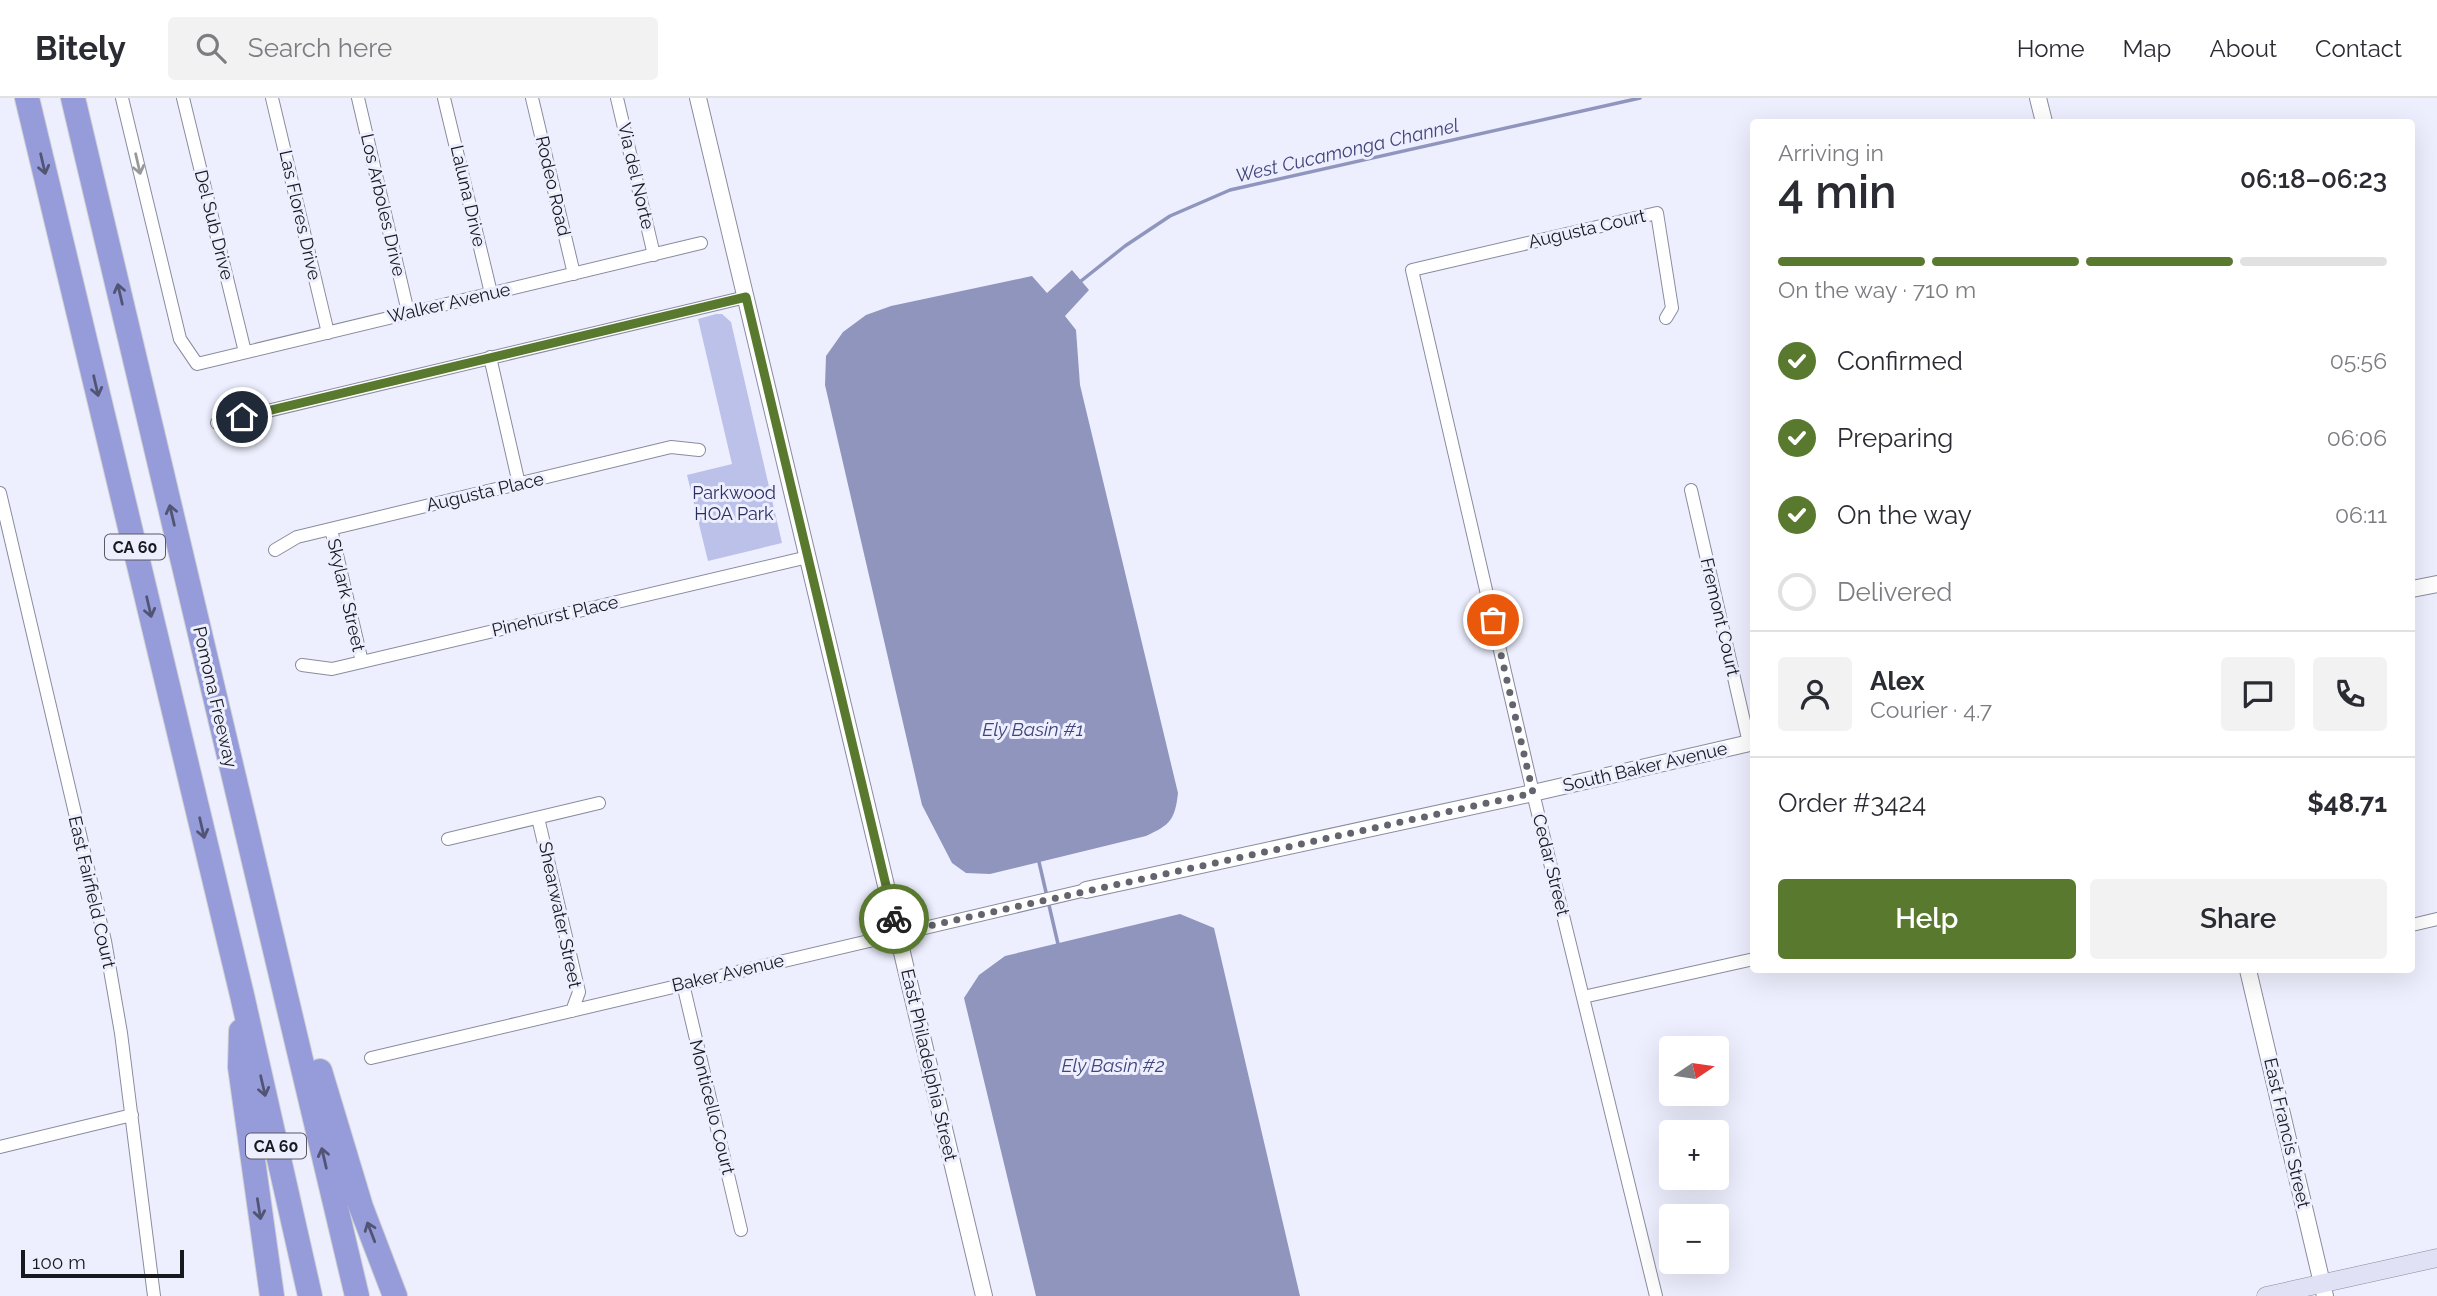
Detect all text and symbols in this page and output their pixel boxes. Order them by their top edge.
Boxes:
search box [168,17,658,80]
text: Bitely [35,29,126,68]
icon: search [192,29,230,67]
text: Search here [248,33,392,63]
text: Home [2017,34,2085,63]
text: Map [2123,34,2171,63]
text: About [2209,34,2277,63]
text: Contact [2315,34,2402,63]
water label: West Cucamonga Channel [1233,114,1461,186]
street label: Via del Norte [614,121,659,232]
street label: Los Arboles Drive [357,132,410,279]
street label: Rodeo Road [532,134,575,238]
text: Arriving in [1778,139,1884,166]
street label: Laluna Drive [447,143,490,249]
street label: Las Flores Drive [275,148,326,282]
one-way arrow [37,152,50,175]
one-way arrow [132,152,145,175]
text: 06:18–06:23 [2240,164,2387,194]
text: 4 min [1778,165,1897,219]
street label: Del Sub Drive [191,168,238,282]
street label: Augusta Court [1526,205,1648,252]
text: On the way · 710 m [1778,276,1976,303]
street label: Walker Avenue [385,278,513,327]
one-way arrow [113,283,126,306]
icon: check [1778,342,1816,380]
text: Confirmed [1837,346,1963,376]
text: 05:56 [2330,347,2387,374]
one-way arrow [90,374,103,397]
pin [212,387,272,447]
icon: home [223,398,261,436]
icon: check [1778,419,1816,457]
text: Preparing [1837,423,1953,453]
text: 06:06 [2327,424,2387,451]
street label: Augusta Place [424,468,546,515]
park label: Parkwood HOA Park [692,482,776,524]
icon: check [1778,496,1816,534]
text: On the way [1837,500,1972,530]
text: 06:11 [2335,501,2387,528]
one-way arrow [165,504,178,527]
road number: CA 60 [105,534,165,560]
street label: Skylark Street [323,536,370,653]
street label: Fremont Court [1697,556,1744,678]
text: Delivered [1837,577,1952,607]
pin [1463,590,1523,650]
street label: Pinehurst Place [490,591,621,640]
one-way arrow [143,595,156,618]
icon: bag [1474,601,1512,639]
street label: Pomona Freeway [189,624,242,770]
button: person [1778,657,1852,731]
button: chat [2221,657,2295,731]
button: phone [2313,657,2387,731]
text: Alex [1870,666,1925,696]
text: Courier · 4.7 [1870,696,1992,723]
water label: Ely Basin #1 [982,718,1084,740]
street label: South Baker Avenue [1561,737,1729,796]
text: Order #3424 [1778,788,1926,818]
text: $48.71 [2307,788,2387,818]
street label: Cedar Street [1529,812,1574,918]
street label: East Fairfield Court [65,814,120,970]
one-way arrow [196,816,209,839]
street label: Shearwater Street [535,840,586,990]
button: Help [1778,879,2076,959]
button: Share [2090,879,2387,959]
courier [859,884,929,954]
icon: bike [875,900,913,938]
street label: Baker Avenue [670,949,786,996]
street label: East Philadelphia Street [897,967,962,1163]
north arrow [1659,1036,1729,1106]
map controls [1659,1036,1729,1274]
street label: Monticello Court [686,1037,739,1176]
water label: Ely Basin #2 [1061,1054,1165,1076]
street label: East Francis Street [2260,1056,2315,1210]
one-way arrow [256,1074,270,1097]
button: + [1659,1120,1729,1190]
road number: CA 60 [246,1134,306,1158]
one-way arrow [317,1147,331,1170]
one-way arrow [253,1197,266,1220]
button: − [1659,1204,1729,1274]
one-way arrow [363,1222,376,1244]
scale bar [21,1247,184,1279]
text: 100 m [32,1251,86,1273]

